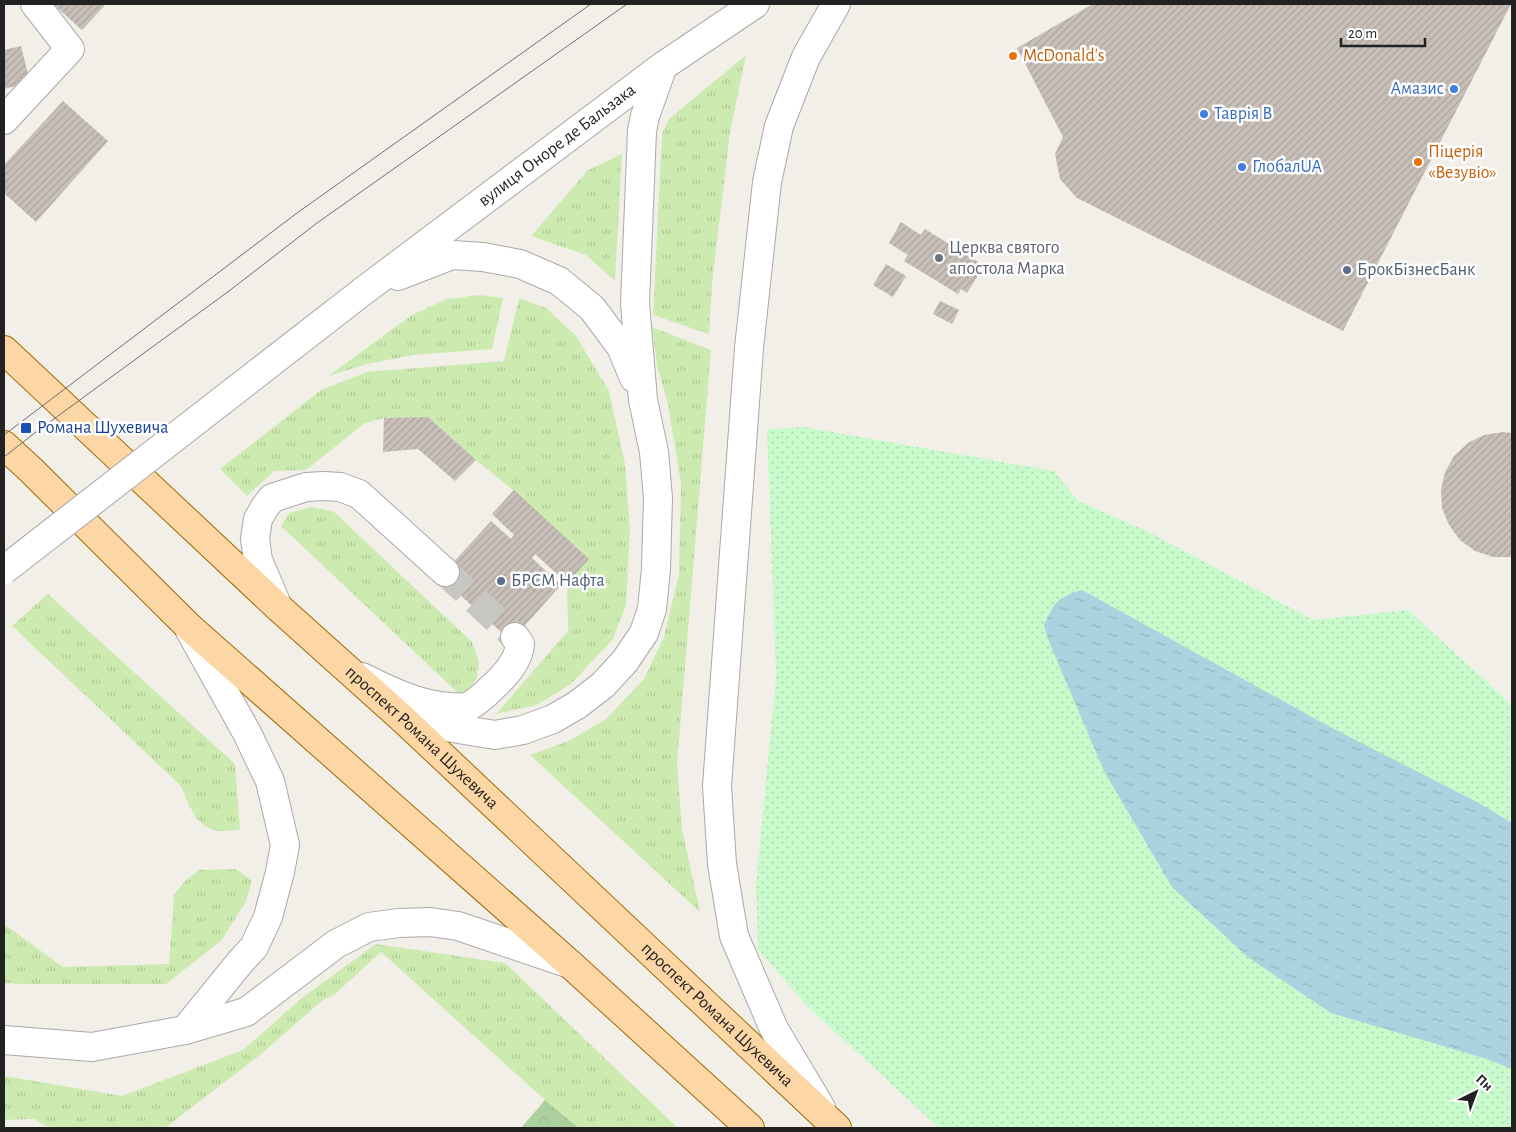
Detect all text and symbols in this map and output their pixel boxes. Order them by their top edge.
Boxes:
scale bar [1341,15,1425,47]
text: 20 m [1348,26,1377,41]
place label: McDonald's [1023,47,1105,65]
marker: McDonald's [1007,50,1019,62]
place label: Амазис [1391,80,1444,98]
street label: вулиця Оноре де Бальзака [475,81,639,210]
marker: Амазис [1448,83,1460,95]
place label: Таврія В [1214,105,1272,123]
marker: Таврія В [1198,108,1210,120]
place label: Піцерія «Везувіо» [1428,143,1497,182]
marker: Піцерія «Везувіо» [1412,156,1424,168]
place label: ГлобалUA [1252,157,1323,176]
marker: ГлобалUA [1236,161,1248,173]
place label: Церква святого апостола Марка [949,239,1065,278]
marker: Церква святого апостола Марка [933,252,945,264]
place label: БрокБізнесБанк [1357,261,1476,279]
marker: БрокБізнесБанк [1341,264,1353,276]
place label: Романа Шухевича [37,419,168,437]
marker: Романа Шухевича [19,421,33,435]
place label: БРСМ Нафта [511,572,605,590]
marker: БРСМ Нафта [495,575,507,587]
street label: проспект Романа Шухевича [342,663,502,813]
street label: проспект Романа Шухевича [638,939,796,1091]
north arrow [1451,1067,1501,1117]
text: Пн [1473,1072,1495,1094]

